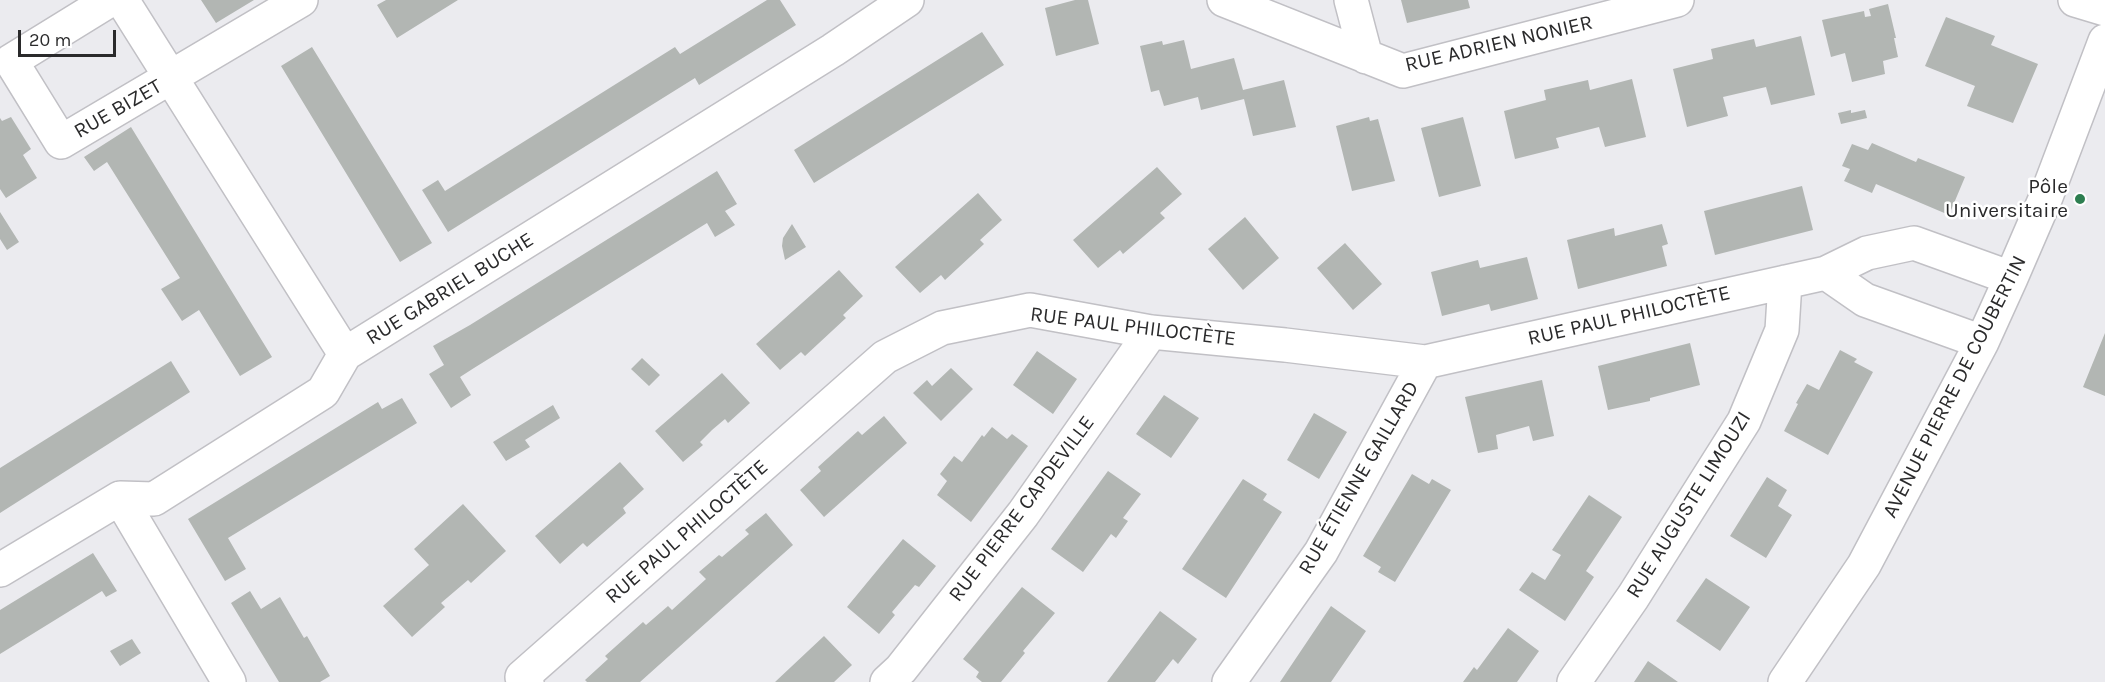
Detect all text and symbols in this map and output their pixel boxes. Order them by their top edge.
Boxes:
street label: RUE ADRIEN NONIER [1403,10,1595,78]
scale bar [21,18,118,56]
text: 20 m [29,29,71,51]
street label: RUE BIZET [70,74,166,144]
place label: Pôle Universitaire [1945,174,2068,224]
marker: Pôle Universitaire [2073,192,2087,206]
street label: RUE GABRIEL BUCHE [362,227,538,351]
street label: AVENUE PIERRE DE COUBERTIN [1878,252,2032,522]
street label: RUE PAUL PHILOCTÈTE [1525,280,1733,352]
street label: RUE PAUL PHILOCTÈTE [1029,302,1237,352]
street label: RUE ÉTIENNE GAILLARD [1293,377,1425,579]
street label: RUE AUGUSTE LIMOUZI [1621,407,1757,603]
street label: RUE PIERRE CAPDEVILLE [944,411,1100,607]
street label: RUE PAUL PHILOCTÈTE [601,455,773,609]

